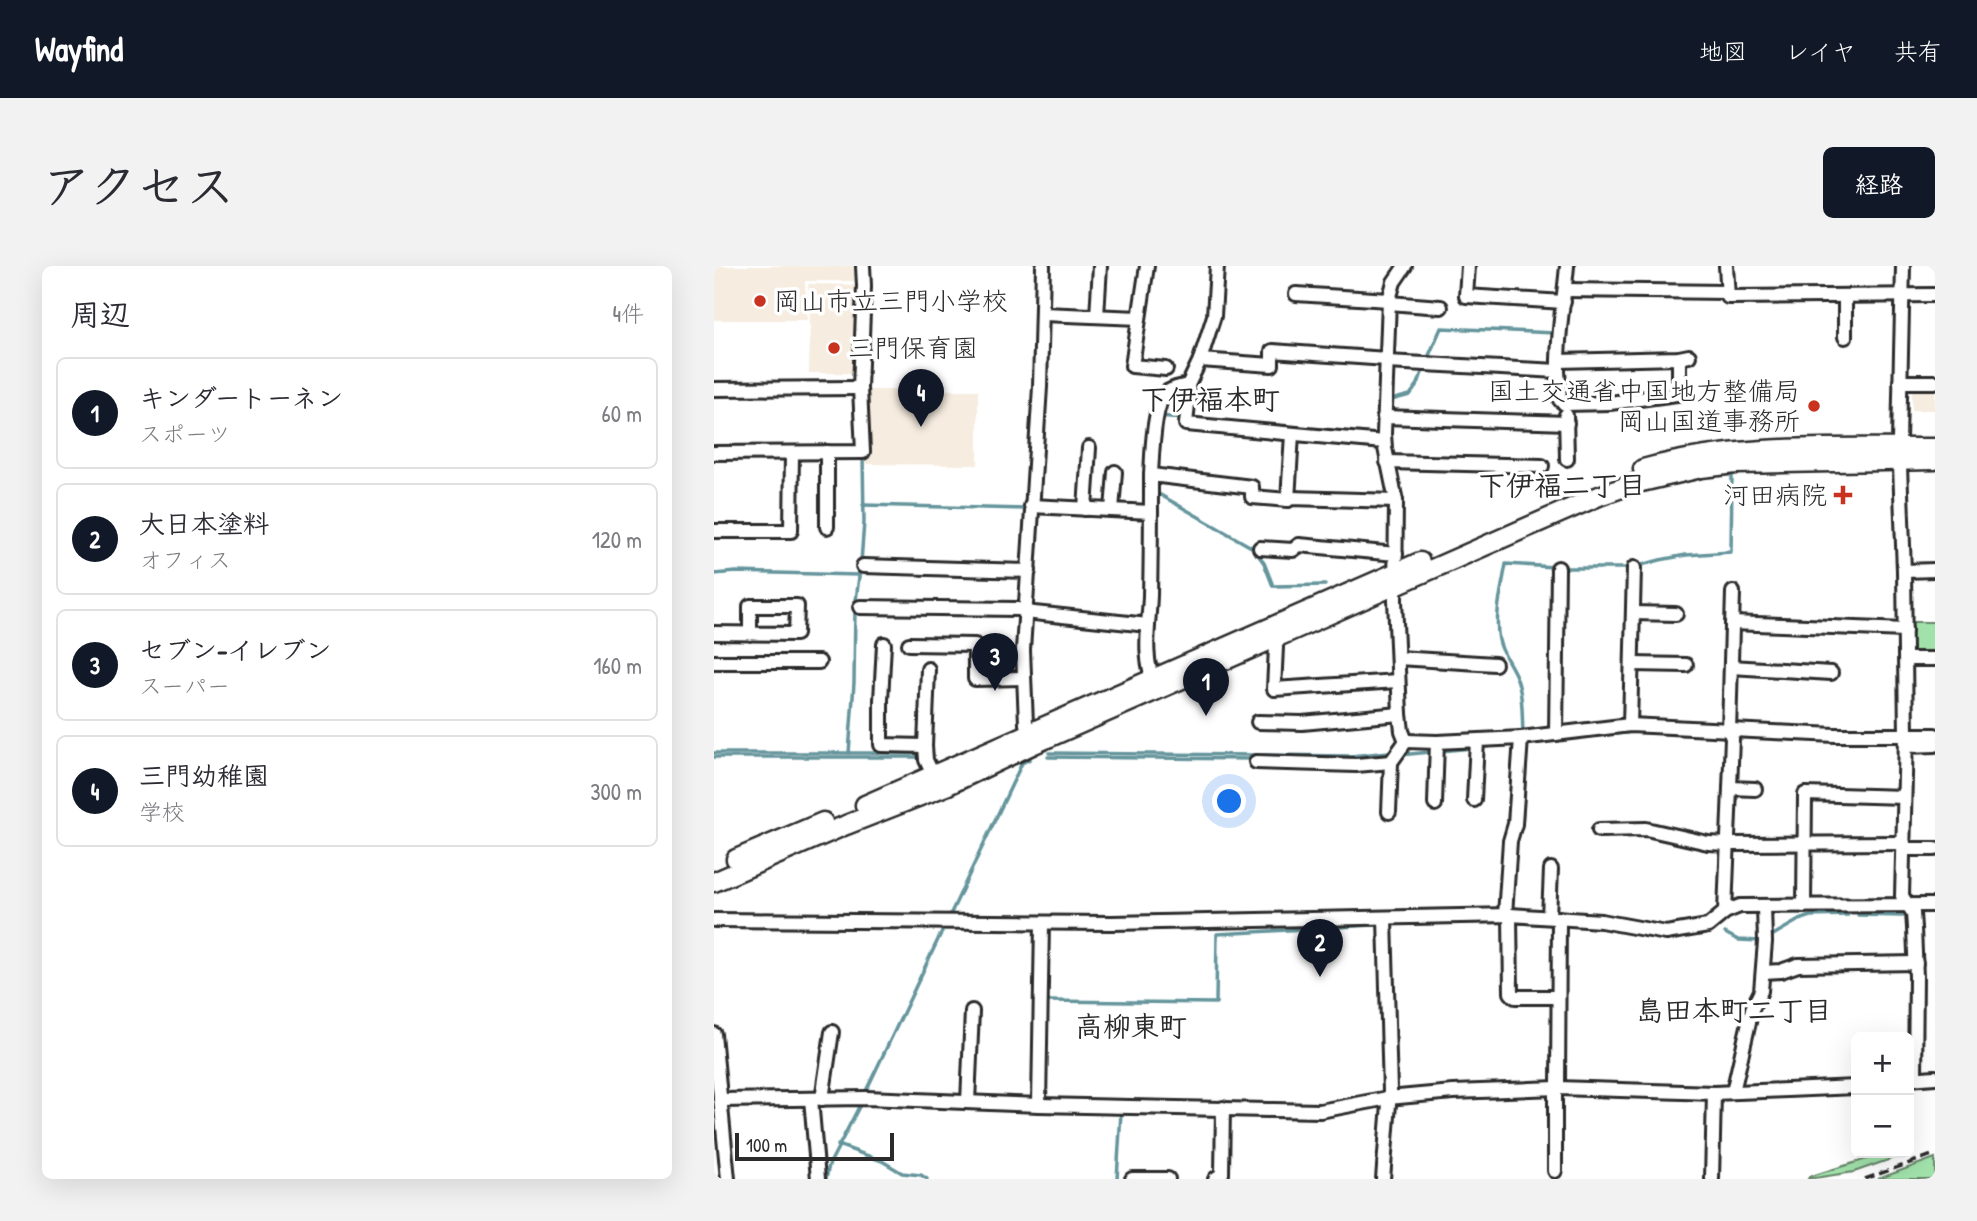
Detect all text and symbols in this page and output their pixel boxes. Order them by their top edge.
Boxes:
text: Wayfind [35,27,123,71]
text: 地図 [1699,35,1747,67]
text: レイヤ [1785,35,1856,67]
text: 共有 [1894,35,1942,67]
button: 経路 [1823,147,1935,218]
text: アクセス [42,152,235,218]
place label: 岡山市立三門小学校 [774,283,1008,318]
marker: 岡山市立三門小学校 [752,293,768,309]
text: 周辺 [70,294,130,334]
text: 4件 [612,298,644,329]
place label: 三門保育園 [848,330,978,365]
marker: 三門保育園 [826,340,842,356]
pin: 4 [898,369,944,427]
place label: 国土交通省中国地方整備局 岡山国道事務所 [1488,373,1800,438]
text: キンダートーネン [139,380,343,415]
district label: 下伊福本町 [1140,380,1280,418]
text: 1 [91,398,99,429]
text: 60 m [602,398,642,429]
marker: 国土交通省中国地方整備局 岡山国道事務所 [1806,398,1822,414]
text: スポーツ [139,418,231,449]
district label: 下伊福二丁目 [1478,466,1646,504]
place label: 河田病院 [1723,477,1827,512]
marker: 河田病院 [1833,485,1853,505]
text: 大日本塗料 [139,506,269,541]
text: 2 [90,524,100,555]
text: 120 m [592,524,642,555]
text: オフィス [139,544,231,575]
text: セブン-イレブン [139,632,332,667]
pin: 3 [972,633,1018,691]
text: 3 [90,650,100,681]
text: 160 m [593,650,642,681]
pin: 1 [1183,658,1229,716]
text: スーパー [139,670,230,701]
text: 三門幼稚園 [139,758,269,793]
text: 4 [91,776,99,807]
text: 300 m [590,776,642,807]
your location [1212,784,1246,818]
text: 学校 [139,796,185,827]
pin: 2 [1297,919,1343,977]
district label: 島田本町二丁目 [1636,991,1832,1029]
district label: 高柳東町 [1075,1007,1187,1045]
map controls [1851,1032,1914,1158]
button: + [1851,1032,1914,1095]
button: − [1851,1095,1914,1158]
scale bar [735,1130,894,1162]
text: 100 m [746,1132,787,1158]

